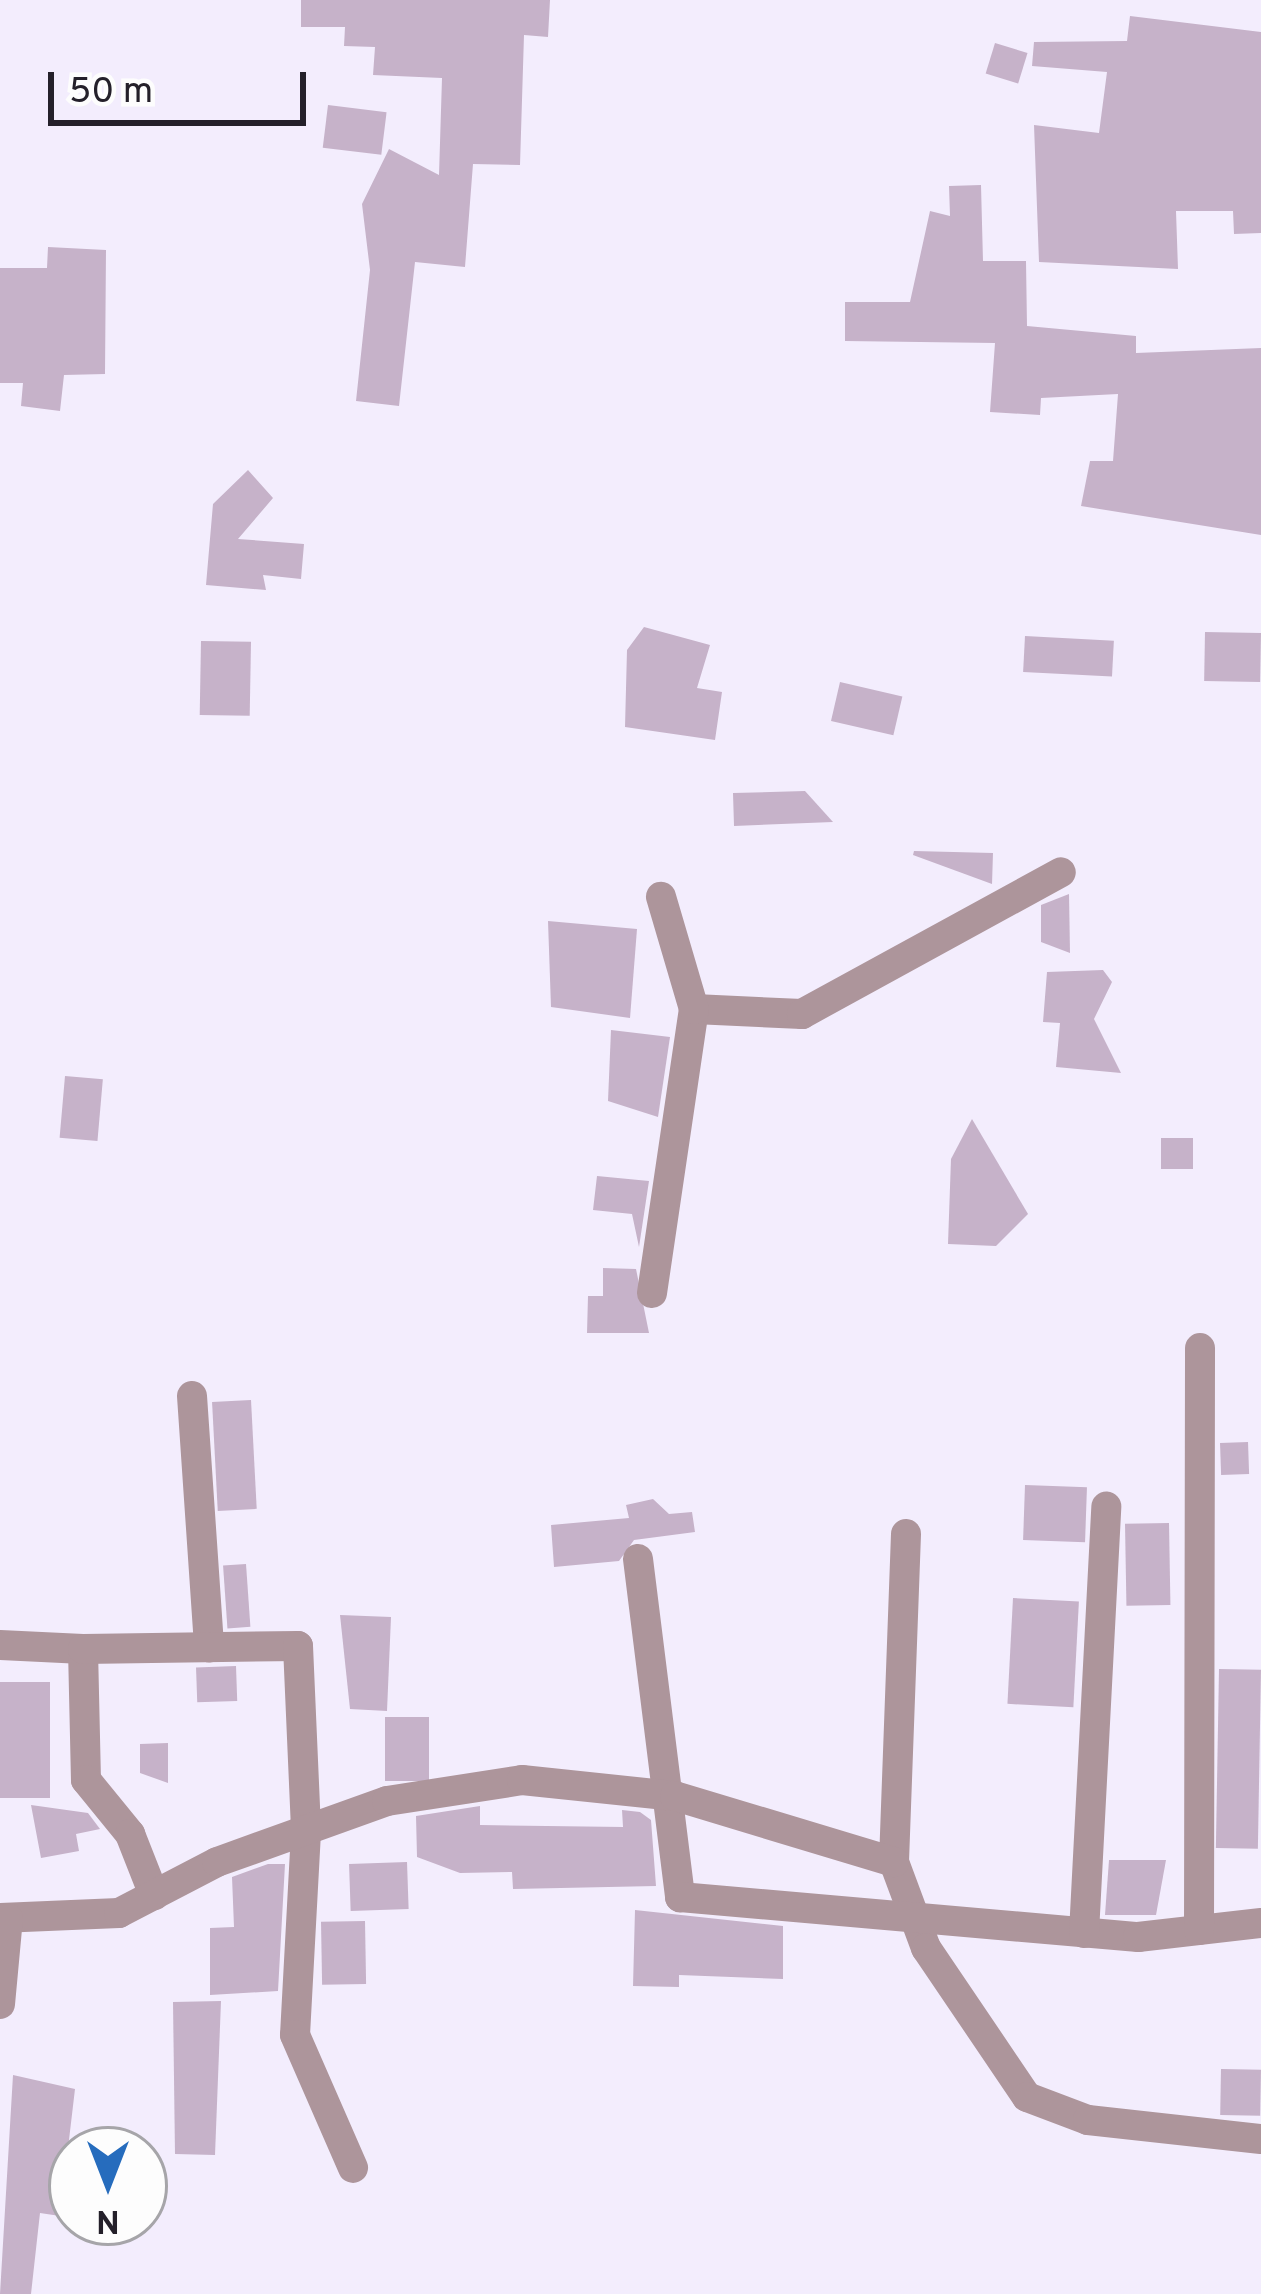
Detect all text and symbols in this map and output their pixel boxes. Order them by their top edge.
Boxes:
scale bar [54,48,312,122]
text: 50 m [69,70,153,116]
north arrow [48,2126,168,2246]
text: N [96,2198,120,2240]

